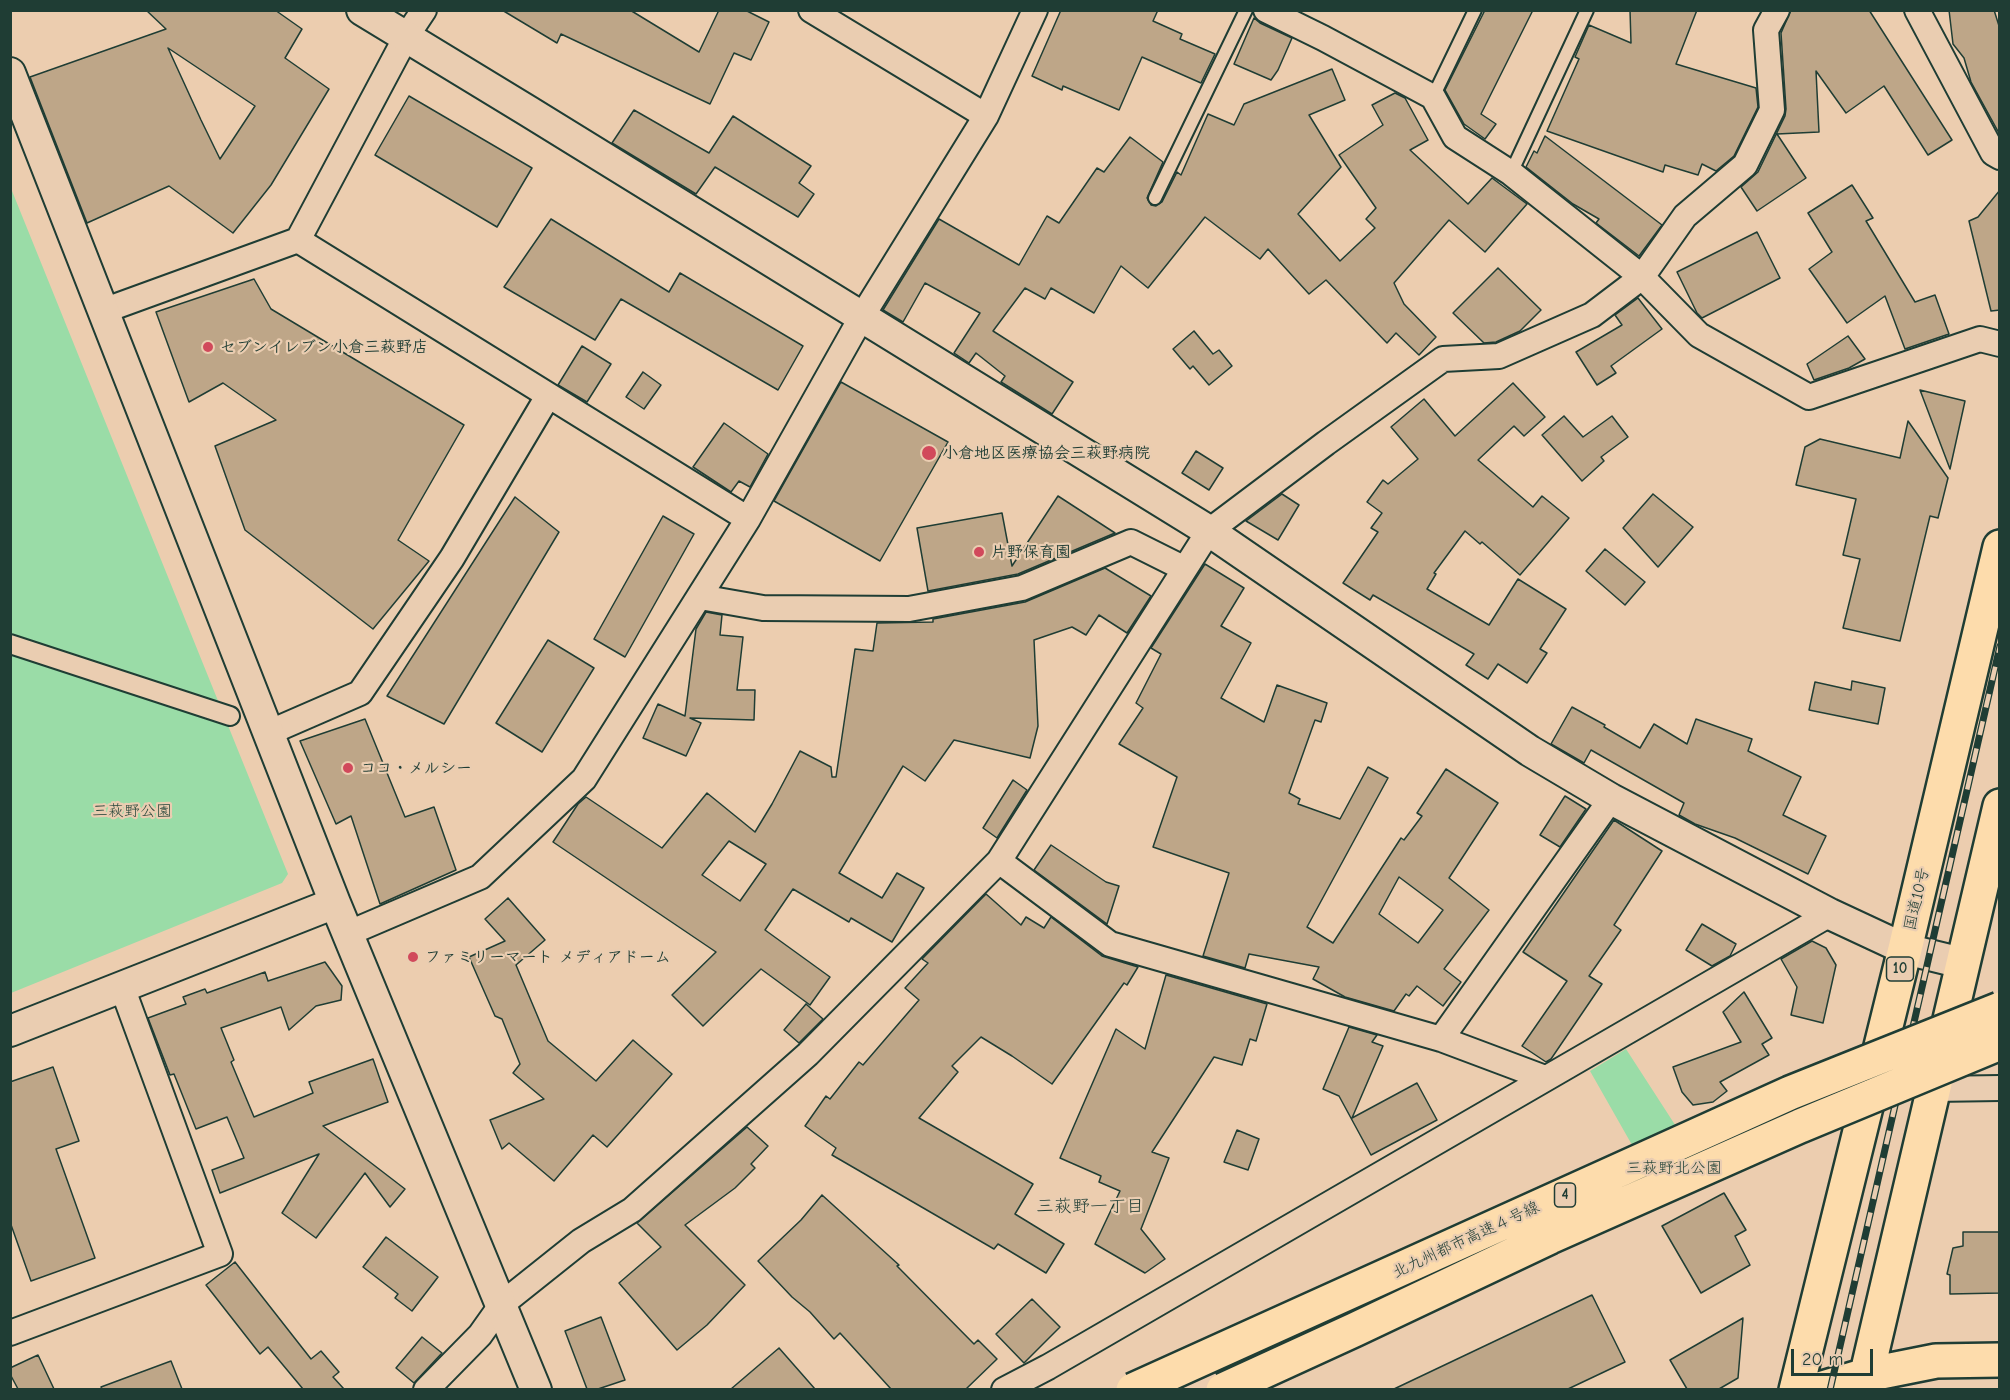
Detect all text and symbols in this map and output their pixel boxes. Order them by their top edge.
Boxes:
place label: セブンイレブン小倉三萩野店 [220,337,428,357]
marker: セブンイレブン小倉三萩野店 [201,340,215,354]
place label: 小倉地区医療協会三萩野病院 [942,443,1150,463]
marker: 小倉地区医療協会三萩野病院 [920,444,938,462]
place label: 片野保育園 [991,542,1071,562]
marker: 片野保育園 [972,545,986,559]
place label: ココ・メルシー [360,758,472,778]
marker: ココ・メルシー [341,761,355,775]
park label: 三萩野公園 [92,801,172,821]
street label: 国道10号 [1900,866,1934,932]
place label: ファミリーマート メディアドーム [425,947,671,967]
marker: ファミリーマート メディアドーム [406,950,420,964]
road number: 10 [1886,957,1914,981]
park label: 三萩野北公園 [1626,1158,1722,1178]
road number: 4 [1554,1183,1576,1207]
district label: 三萩野一丁目 [1036,1196,1144,1218]
street label: 北九州都市高速４号線 [1389,1197,1543,1283]
scale bar [1794,1337,1876,1375]
text: 20 m [1802,1349,1843,1370]

